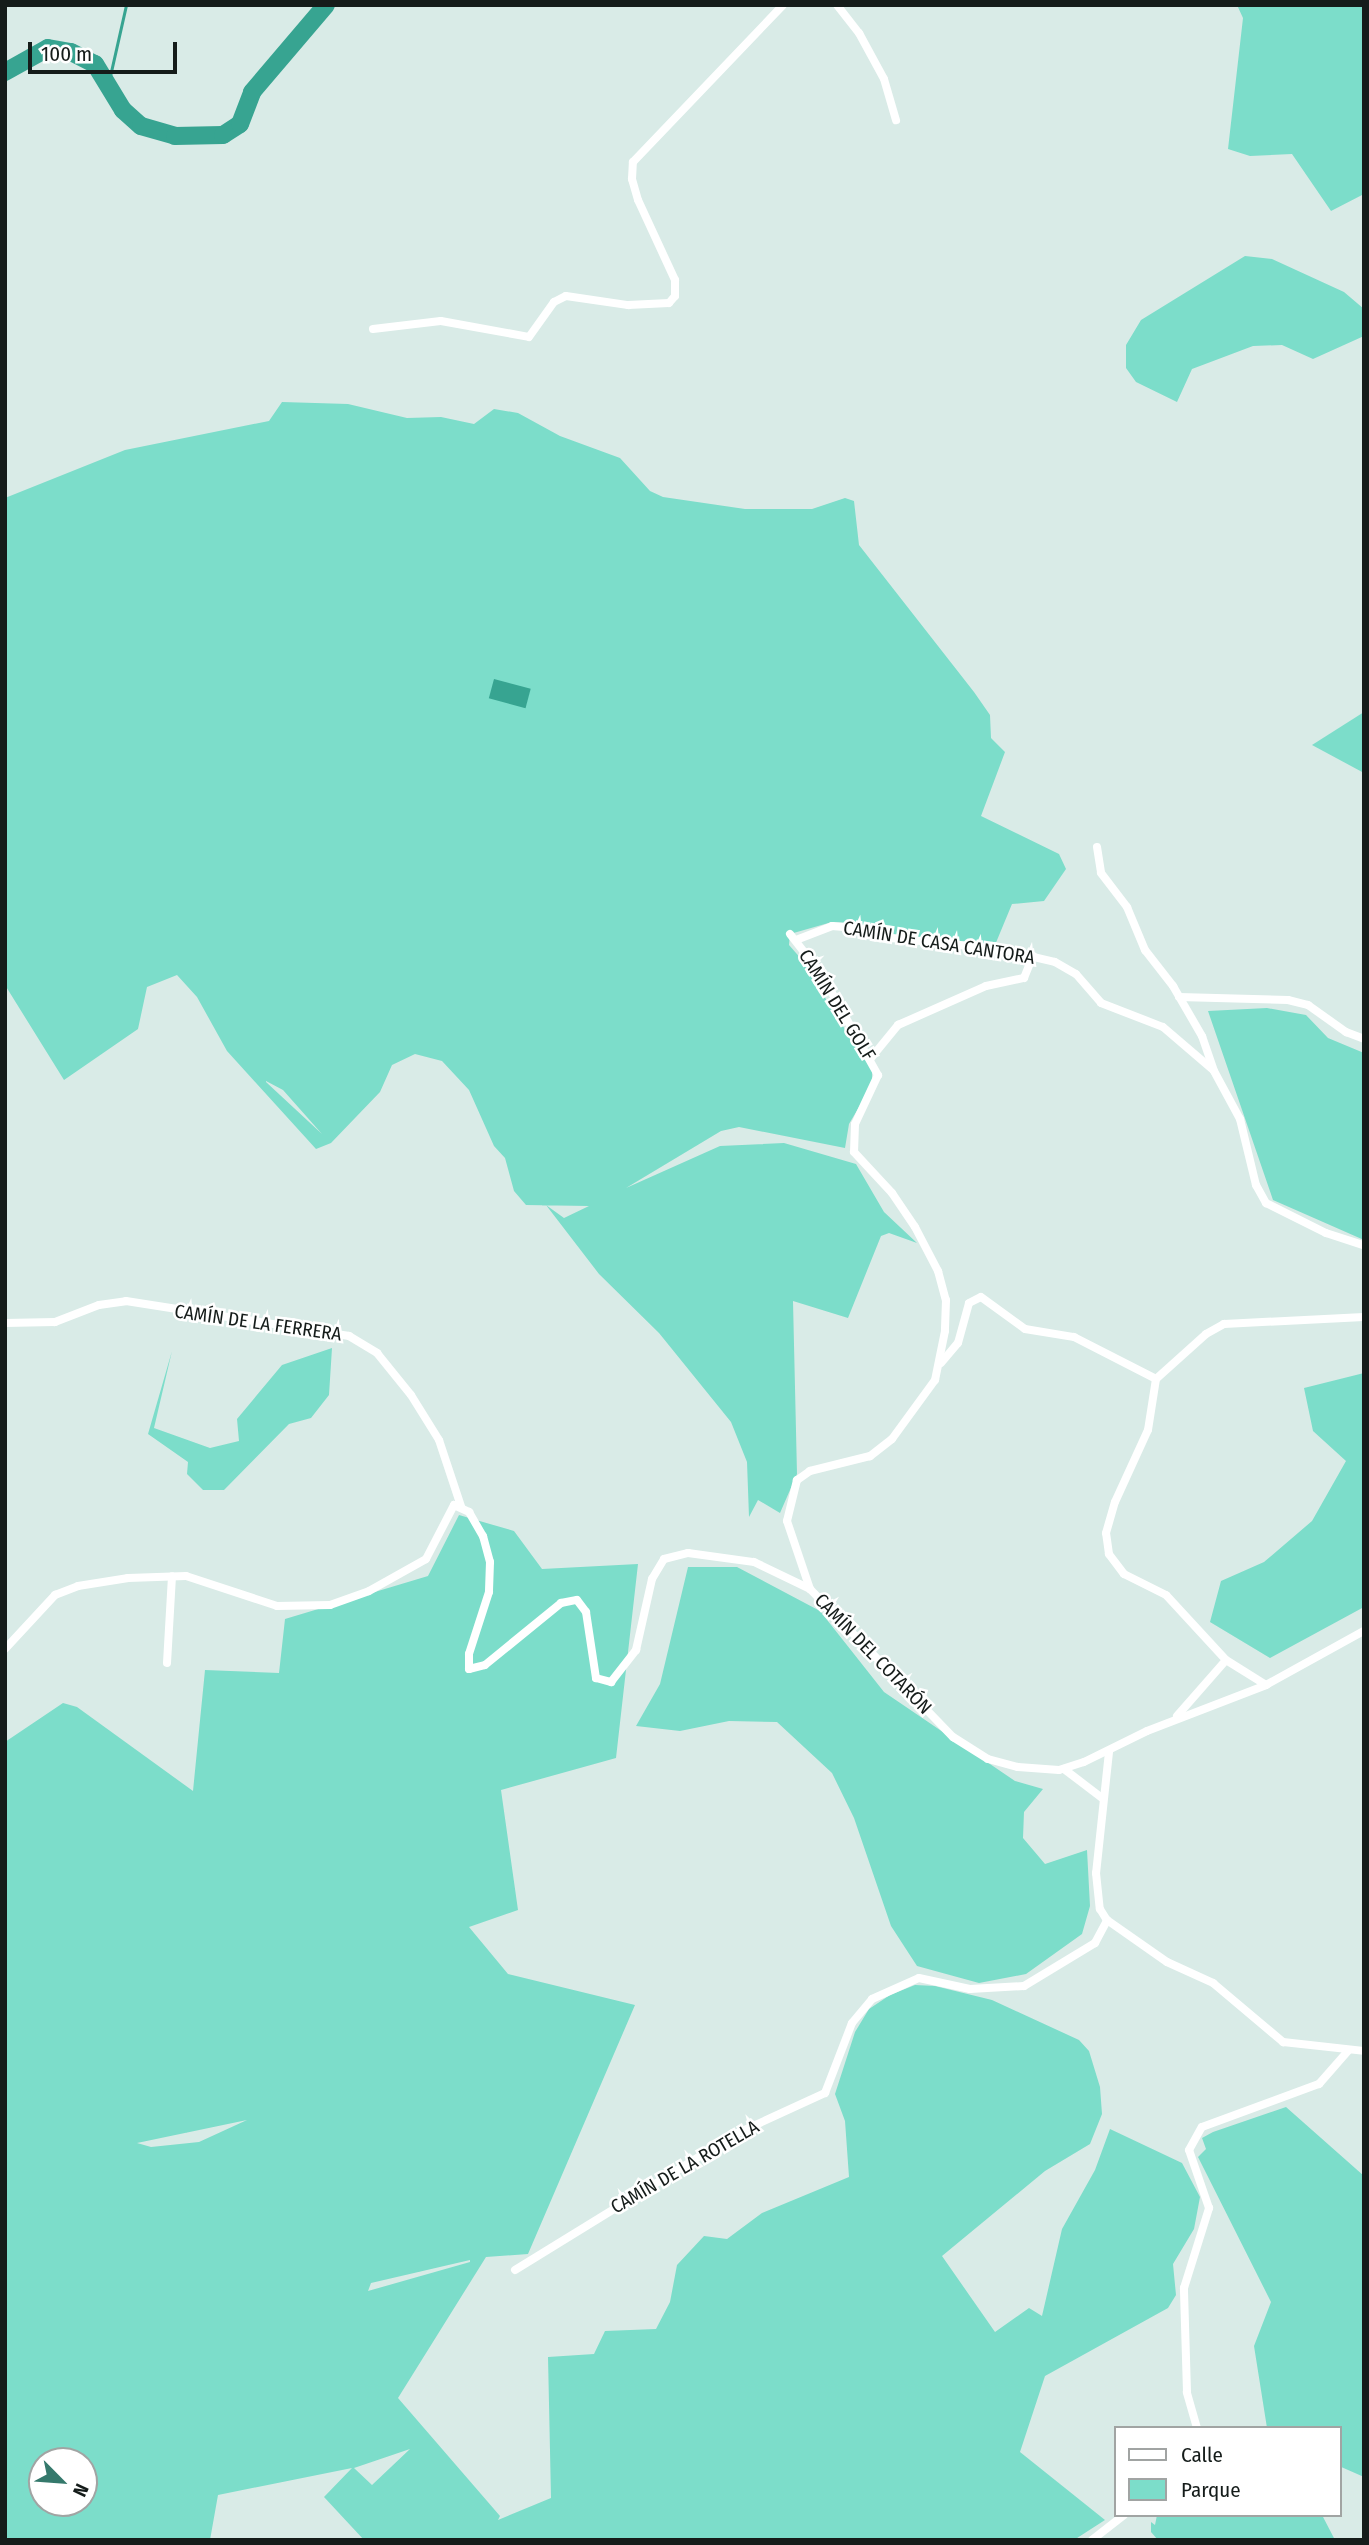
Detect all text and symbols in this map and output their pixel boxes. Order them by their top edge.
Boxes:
scale bar [32,28,180,72]
text: 100 m [41,41,92,67]
street label: CAMÍN DE CASA CANTORA [842,917,1036,969]
street label: CAMÍN DEL GOLF [794,945,880,1065]
street label: CAMÍN DE LA FERRERA [173,1300,343,1346]
street label: CAMÍN DEL COTARÓN [810,1589,936,1719]
street label: CAMÍN DE LA ROTELLA [607,2115,763,2219]
legend [1114,2426,1341,2517]
text: Calle [1181,2442,1223,2468]
north arrow [28,2447,98,2517]
text: Parque [1181,2477,1241,2503]
text: N [68,2480,94,2500]

